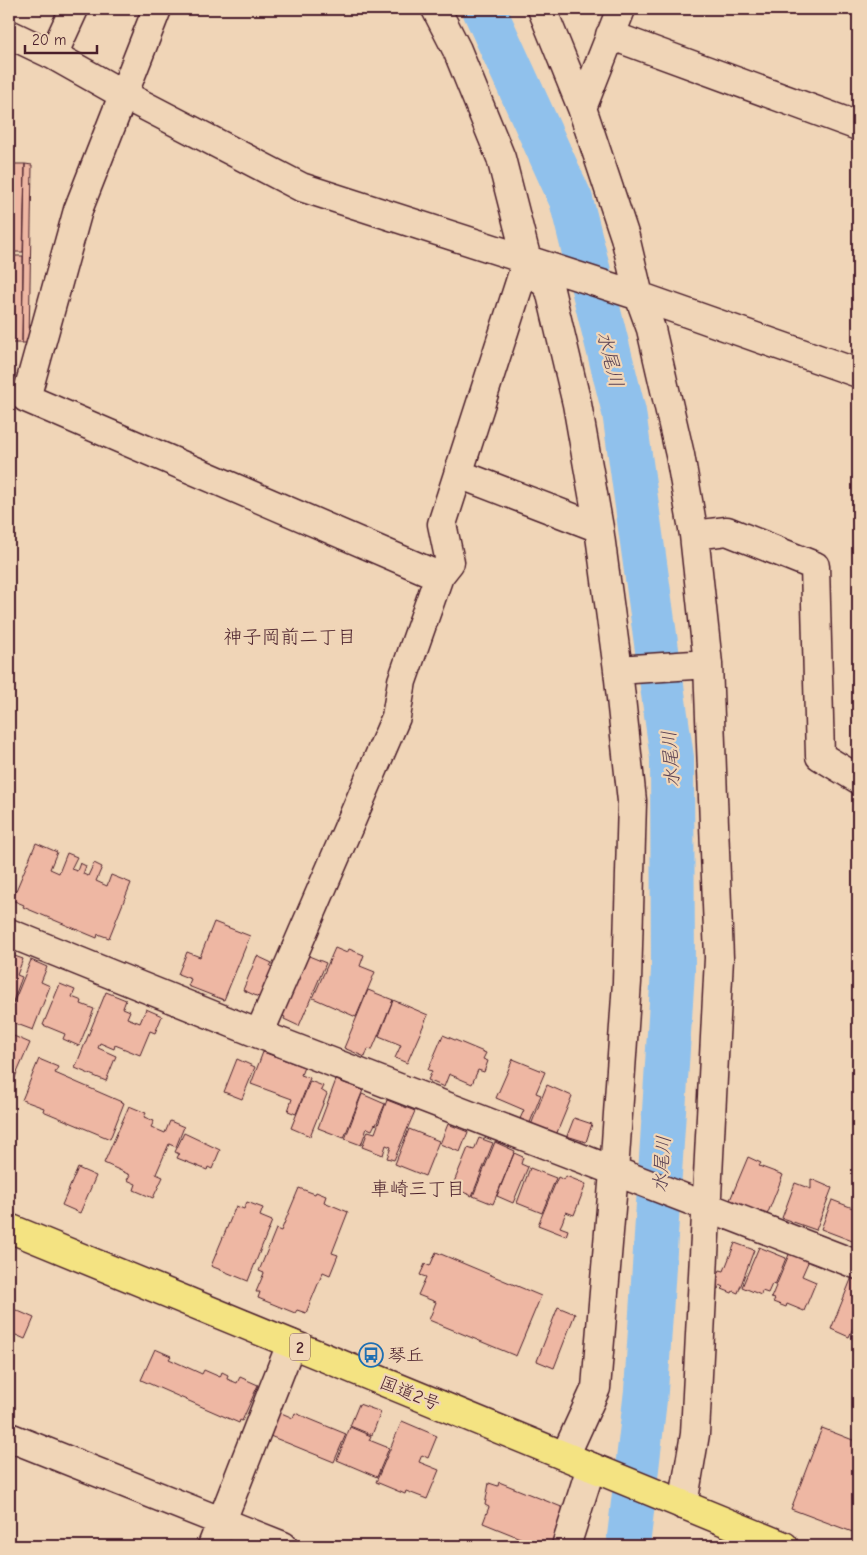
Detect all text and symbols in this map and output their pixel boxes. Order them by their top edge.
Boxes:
scale bar [25,22,98,54]
text: 20 m [32,31,66,49]
water label: 水尾川 [592,329,628,390]
district label: 神子岡前二丁目 [223,626,357,648]
water label: 水尾川 [658,730,684,788]
water label: 水尾川 [649,1135,675,1193]
district label: 車崎三丁目 [370,1178,466,1200]
road number: 2 [290,1334,310,1360]
bus stop icon: 琴丘 [358,1342,384,1368]
place label: 琴丘 [388,1345,424,1366]
street label: 国道2号 [376,1372,443,1415]

